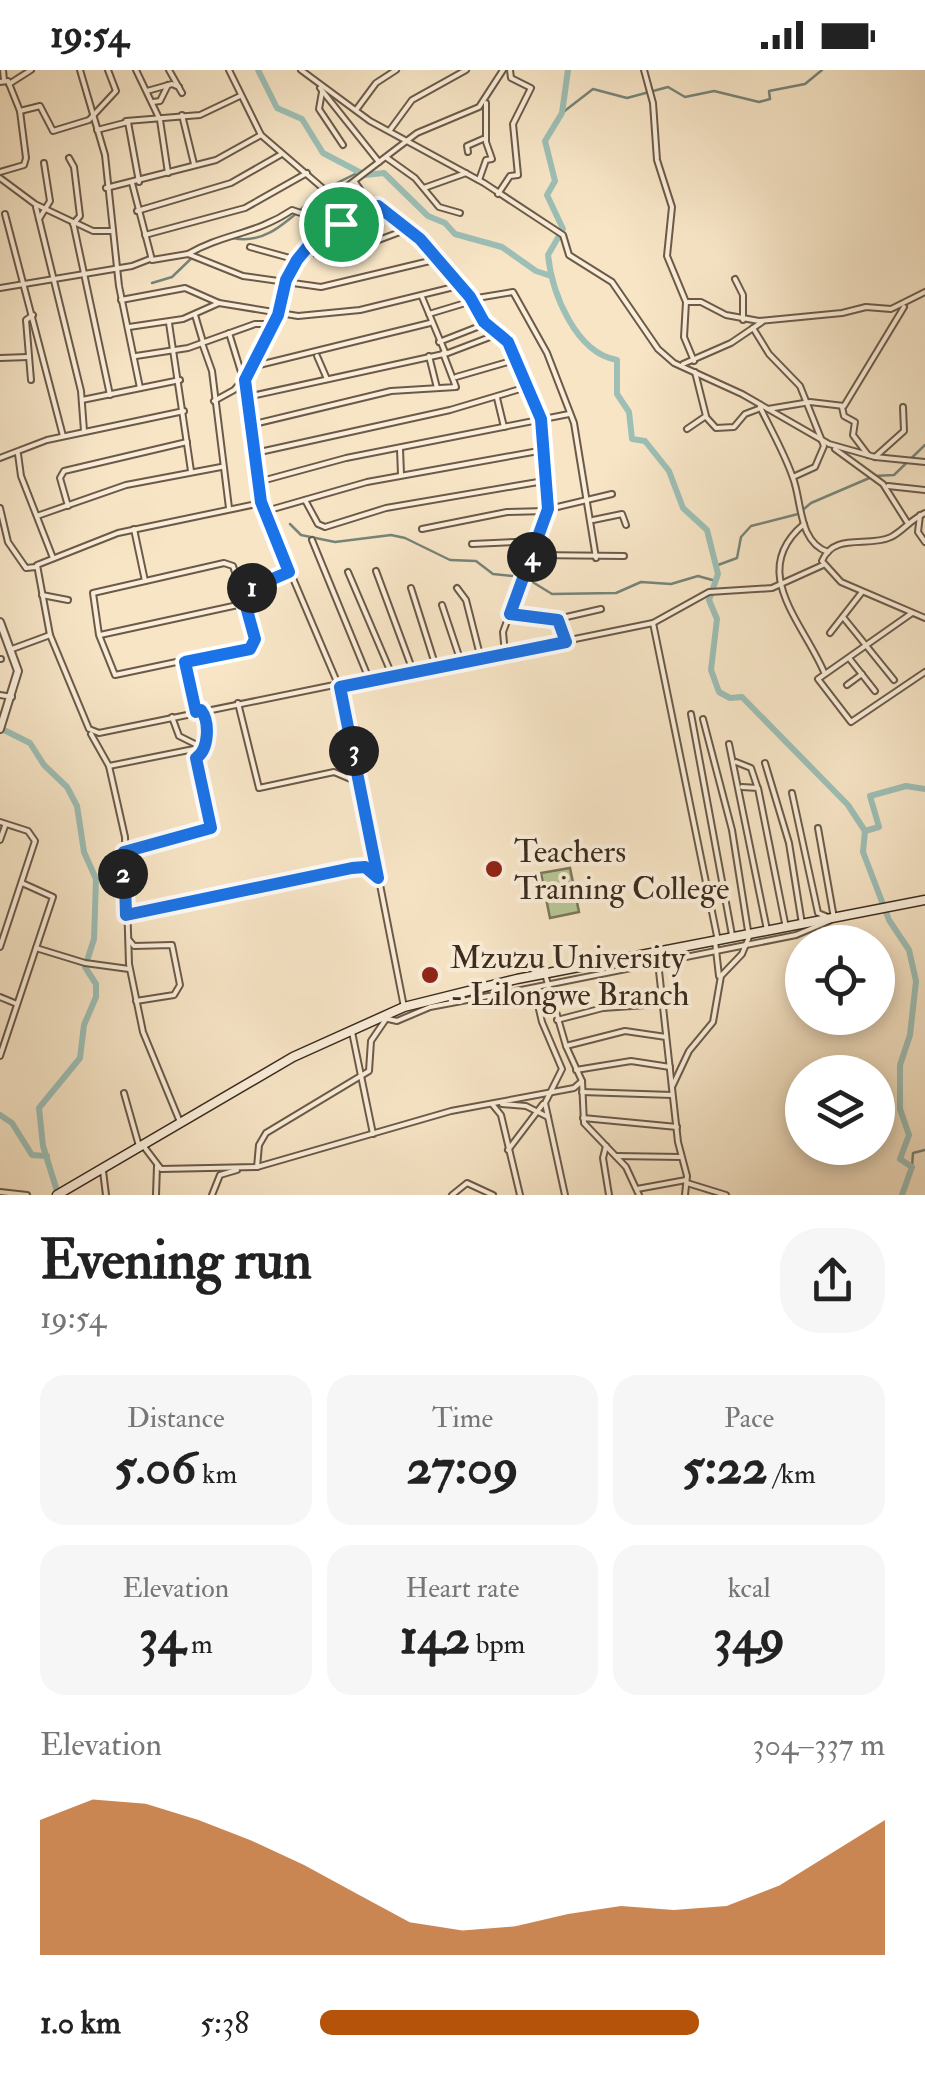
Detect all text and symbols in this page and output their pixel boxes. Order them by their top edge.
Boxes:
text: 19:54 [50,11,129,59]
pin [299,182,384,267]
icon: arrive [314,197,369,252]
pin: 4 [507,532,557,582]
text: 4 [524,539,540,574]
pin: 1 [227,563,277,613]
text: 1 [247,570,257,605]
pin: 3 [329,726,379,776]
text: 3 [349,733,359,768]
place label: Teachers Training College [514,832,729,909]
pin: 2 [98,849,148,899]
text: 2 [116,856,130,891]
marker: Teachers Training College [483,858,505,880]
map controls [785,925,895,1165]
button: locate [785,925,895,1035]
place label: Mzuzu University - Lilongwe Branch [450,938,689,1015]
marker: Mzuzu University - Lilongwe Branch [419,964,441,986]
button: layers [785,1055,895,1165]
text: Evening run [40,1226,312,1295]
button: share [780,1228,885,1333]
text: 19:54 [40,1298,106,1338]
text: Distance [127,1401,225,1436]
text: Time [432,1401,493,1436]
text: Pace [724,1401,774,1436]
text: 5.06 [115,1436,196,1499]
text: 27:09 [407,1436,518,1499]
text: 5:22 [683,1436,768,1499]
text: km [196,1457,237,1492]
text: /km [768,1457,816,1492]
text: Elevation [122,1571,229,1606]
text: Heart rate [406,1571,519,1606]
text: kcal [728,1571,771,1606]
text: 34 [139,1606,185,1669]
text: 142 [400,1606,470,1669]
text: 349 [713,1606,785,1669]
text: m [185,1627,213,1662]
text: bpm [470,1627,525,1662]
text: Elevation [40,1725,162,1765]
text: 304–337 m [752,1725,885,1765]
text: 1.0 km [40,2003,121,2043]
text: 5:38 [200,2003,249,2043]

